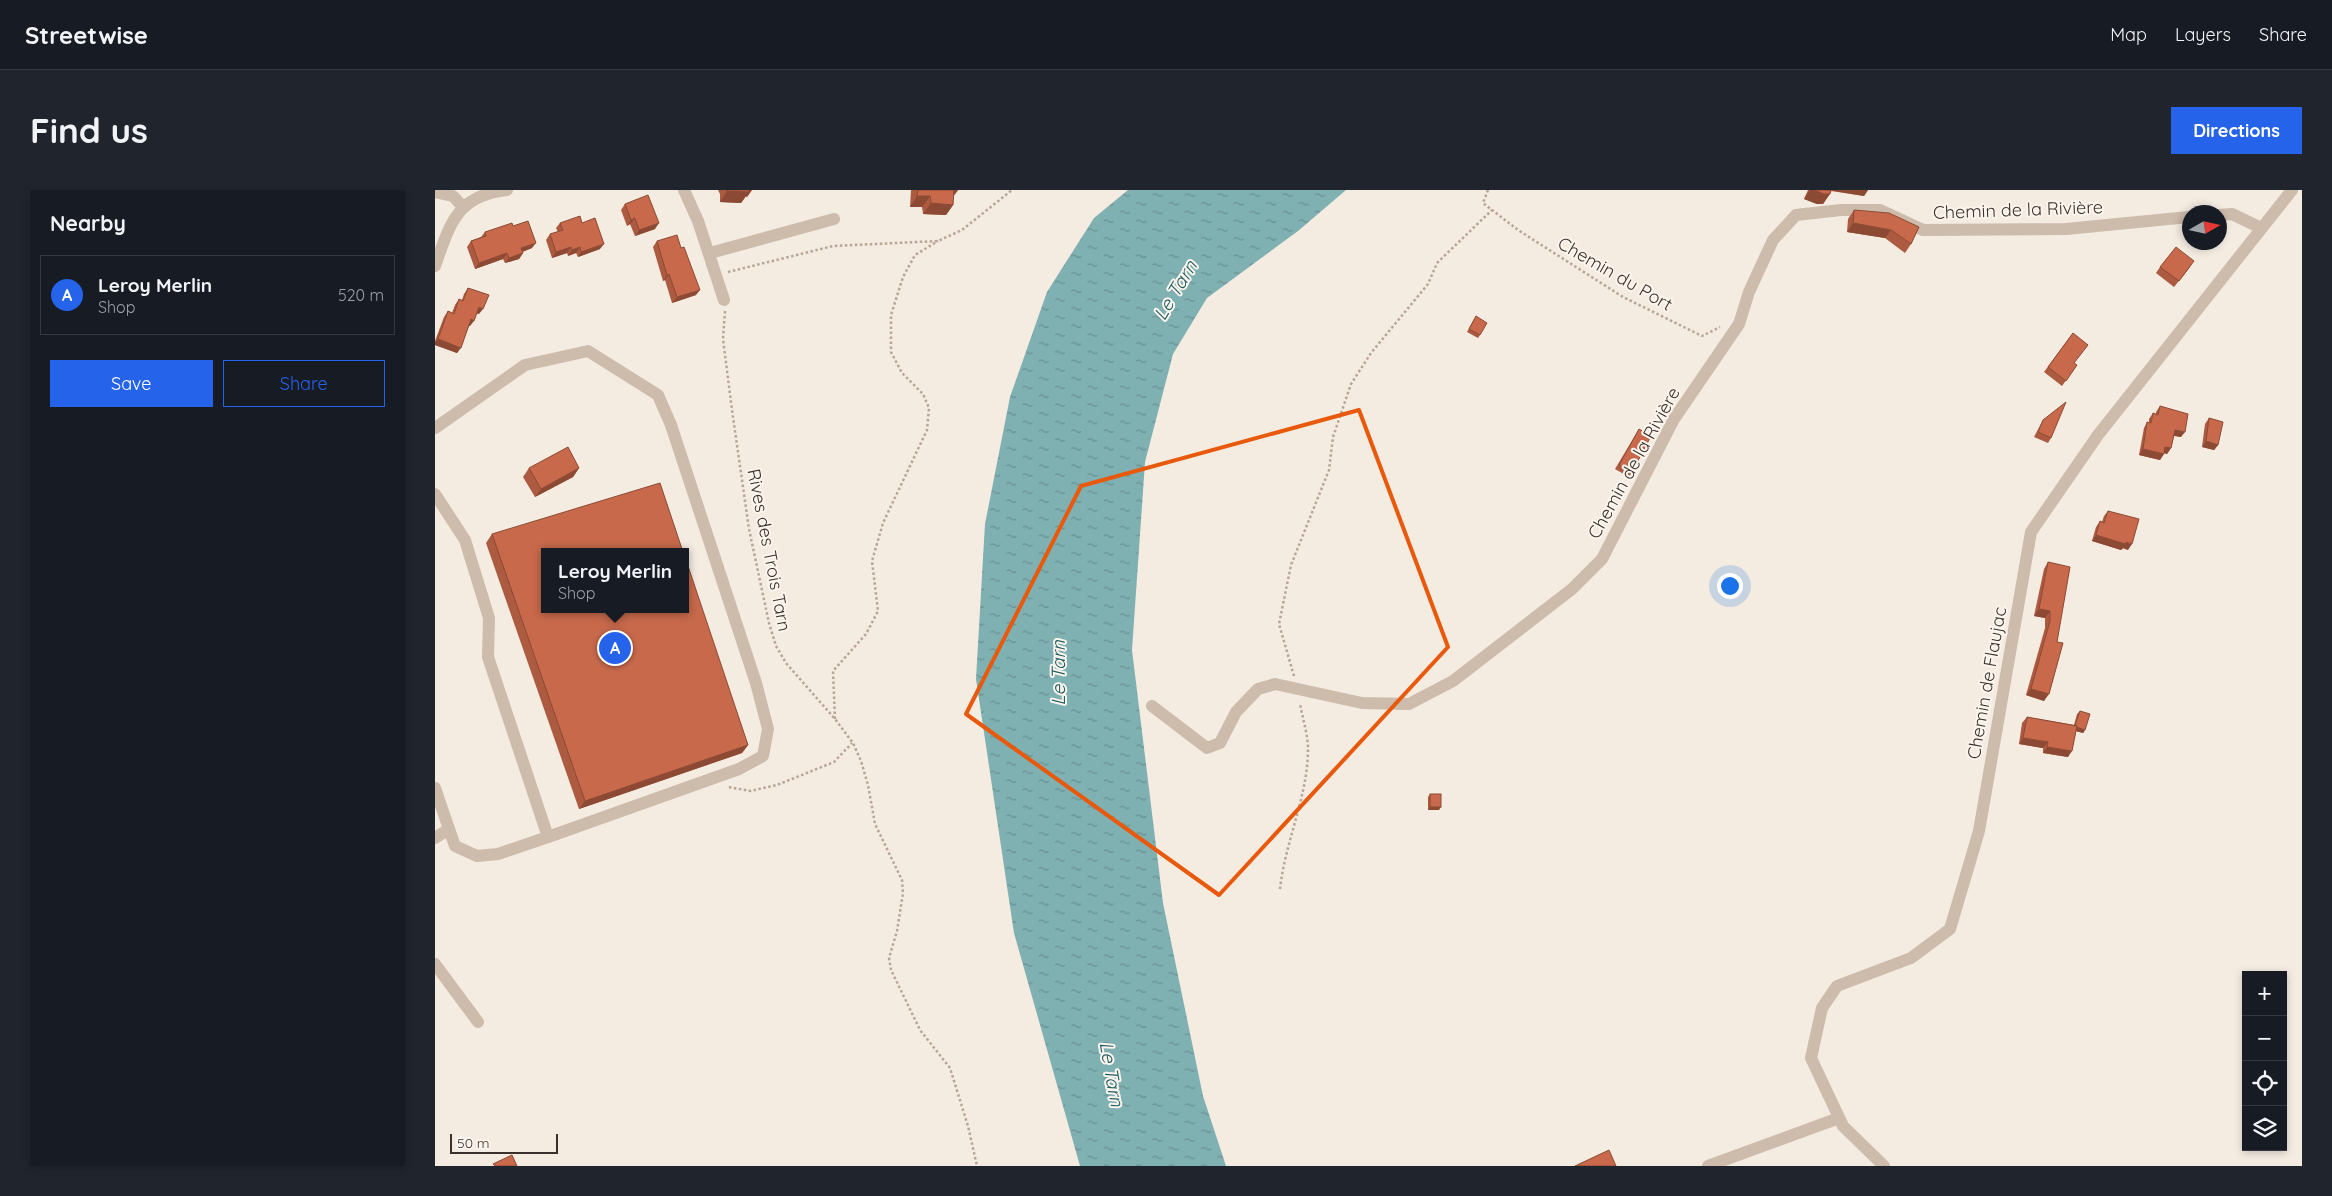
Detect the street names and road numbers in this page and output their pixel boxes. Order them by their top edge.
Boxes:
street label: Chemin de la Rivière [1933,195,2103,224]
street label: Chemin du Port [1554,231,1677,316]
street label: Chemin de la Rivière [1582,383,1685,543]
street label: Rives des Trois Tarn [742,467,797,633]
street label: Chemin de Flaujac [1962,605,2011,761]

